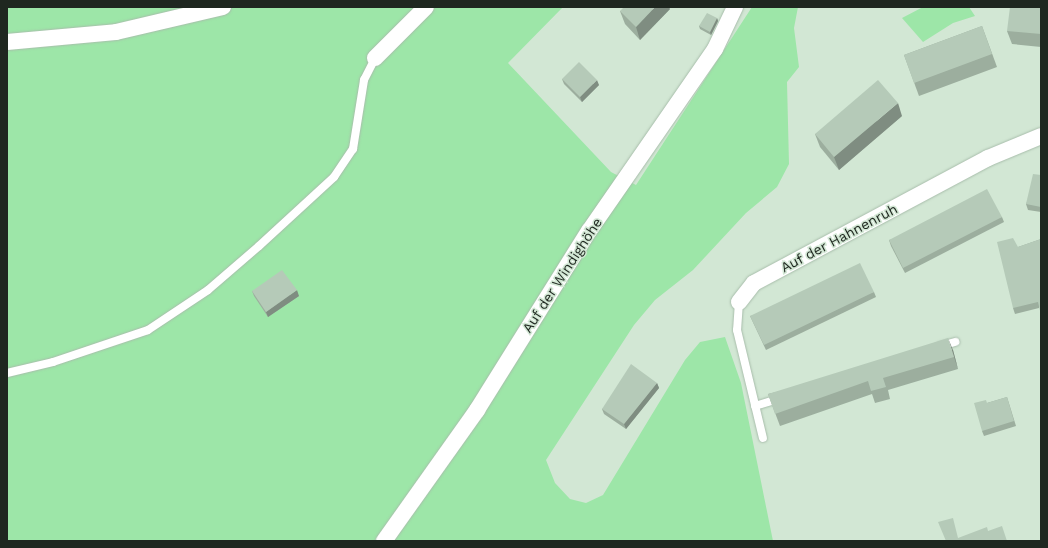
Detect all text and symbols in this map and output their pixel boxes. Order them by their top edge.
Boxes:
street label: Auf der Hahnenruh [777,200,901,276]
street label: Auf der Windighöhe [518,214,606,336]

